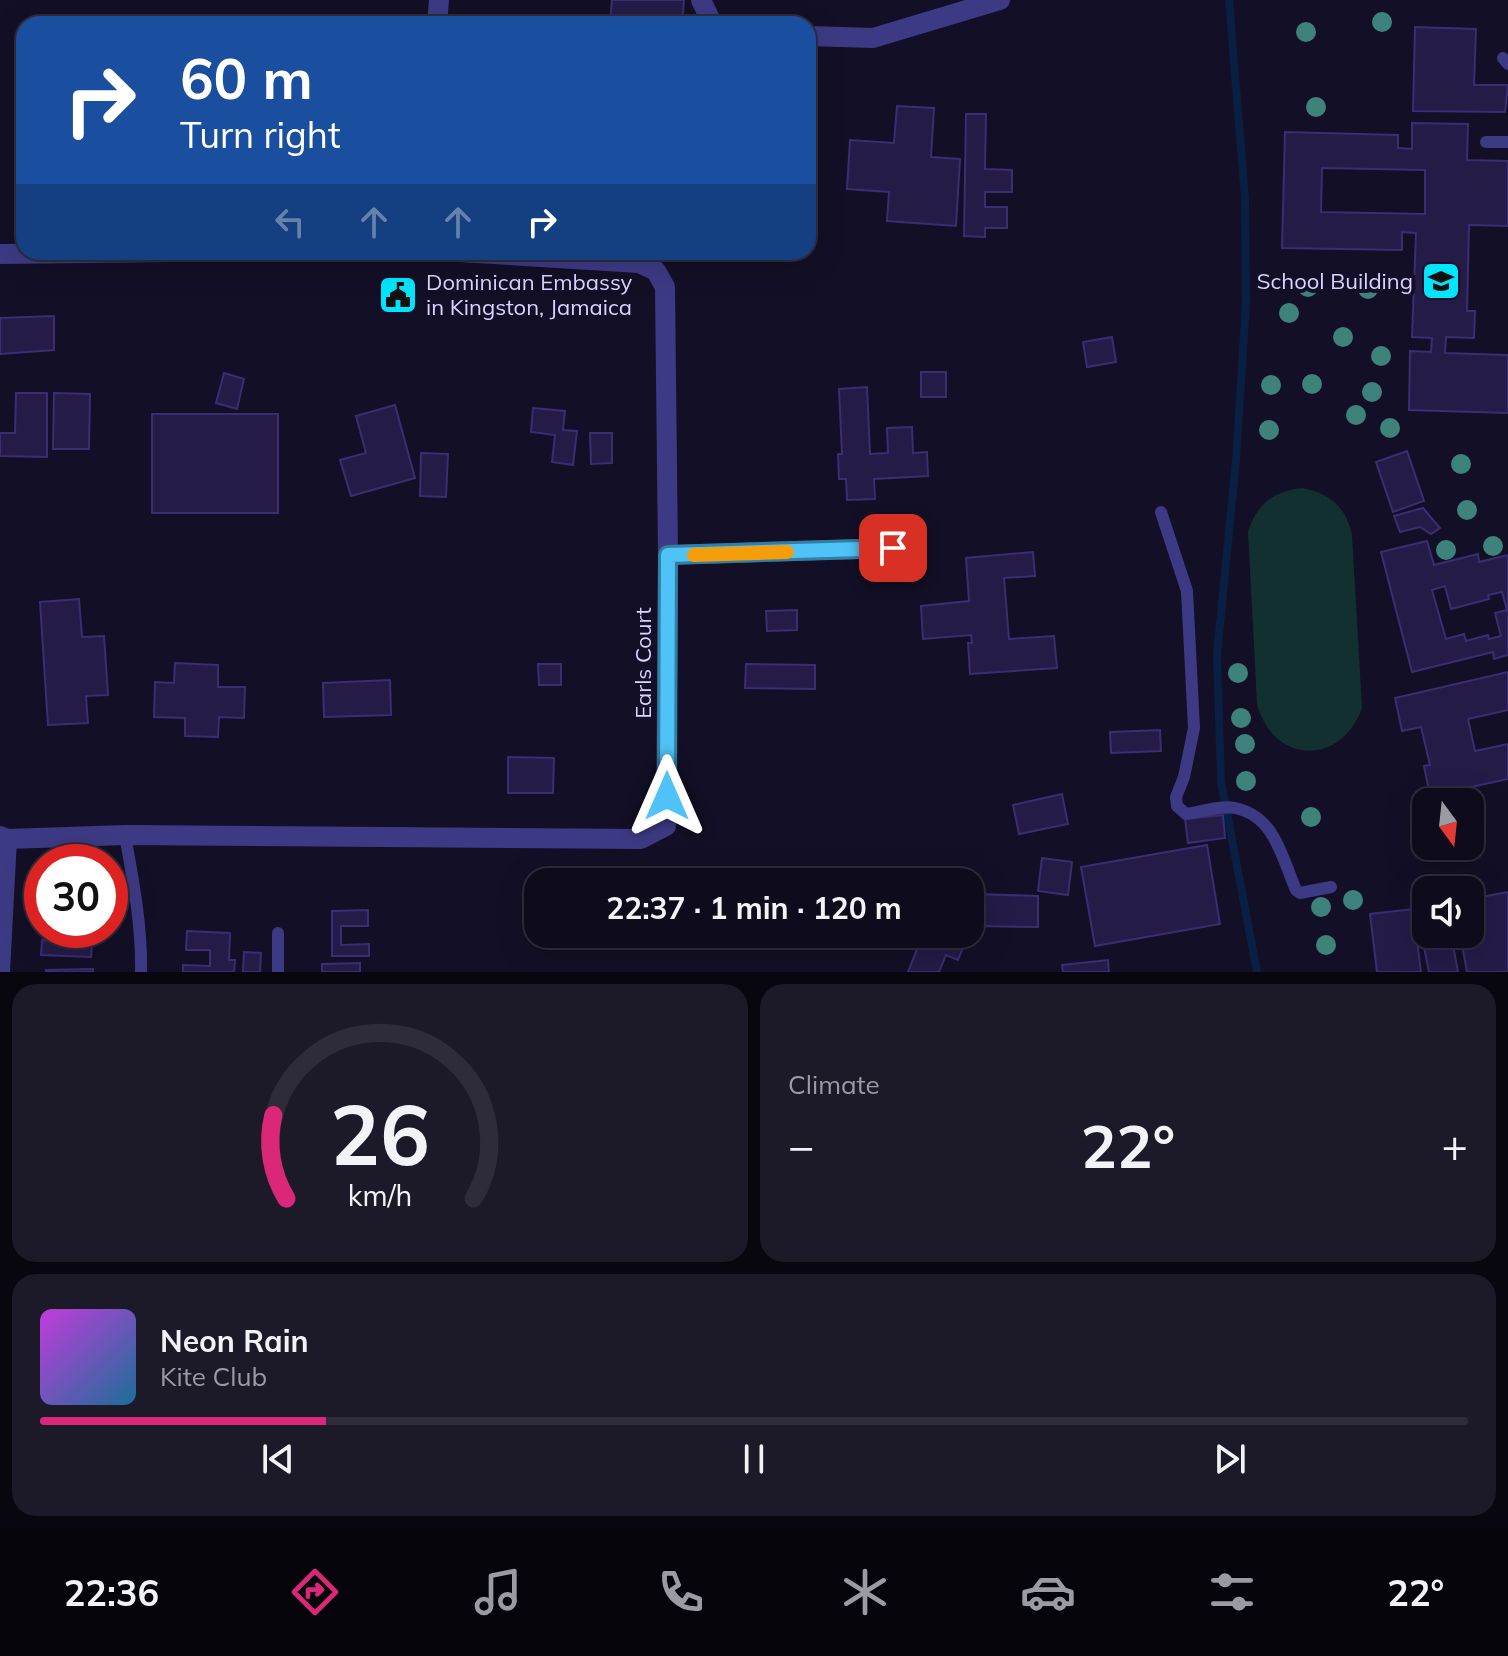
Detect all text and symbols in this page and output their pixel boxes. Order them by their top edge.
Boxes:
text: 60 m [180,43,313,113]
icon: right [48,48,152,152]
text: Turn right [180,112,341,157]
icon: left [268,200,312,244]
icon: ahead [352,200,396,244]
icon: ahead [436,200,480,244]
icon: right [520,200,564,244]
school or university icon: School Building [1420,260,1462,302]
place label: School Building [1257,267,1413,295]
place label: Dominican Embassy in Kingston, Jamaica [426,268,633,321]
public building icon: Dominican Embassy in Kingston, Jamaica [377,274,419,316]
pin [859,514,927,582]
icon: arrive [871,526,915,570]
street label: Earls Court [629,607,657,719]
position arrow [625,754,709,838]
north arrow [1412,788,1484,860]
map controls [1412,788,1484,948]
speed limit sign: 30 [24,844,128,948]
button: sound [1412,876,1484,948]
text: 22:37 · 1 min · 120 m [606,889,902,927]
text: Climate [788,1068,880,1101]
text: 26 [330,1081,430,1186]
text: 22° [1081,1108,1175,1183]
text: − [788,1118,814,1173]
text: + [1442,1118,1468,1173]
text: km/h [348,1177,412,1213]
text: Neon Rain [160,1322,309,1360]
text: Kite Club [160,1360,267,1393]
icon: previous [256,1437,300,1481]
icon: pause [732,1437,776,1481]
icon: next [1208,1437,1252,1481]
icon: directions [287,1564,343,1620]
icon: music [470,1564,526,1620]
icon: phone [653,1564,709,1620]
icon: climate [837,1564,893,1620]
icon: car [1020,1564,1076,1620]
icon: filters [1204,1564,1260,1620]
text: 22:36 [64,1570,159,1615]
text: 22° [1387,1570,1444,1615]

